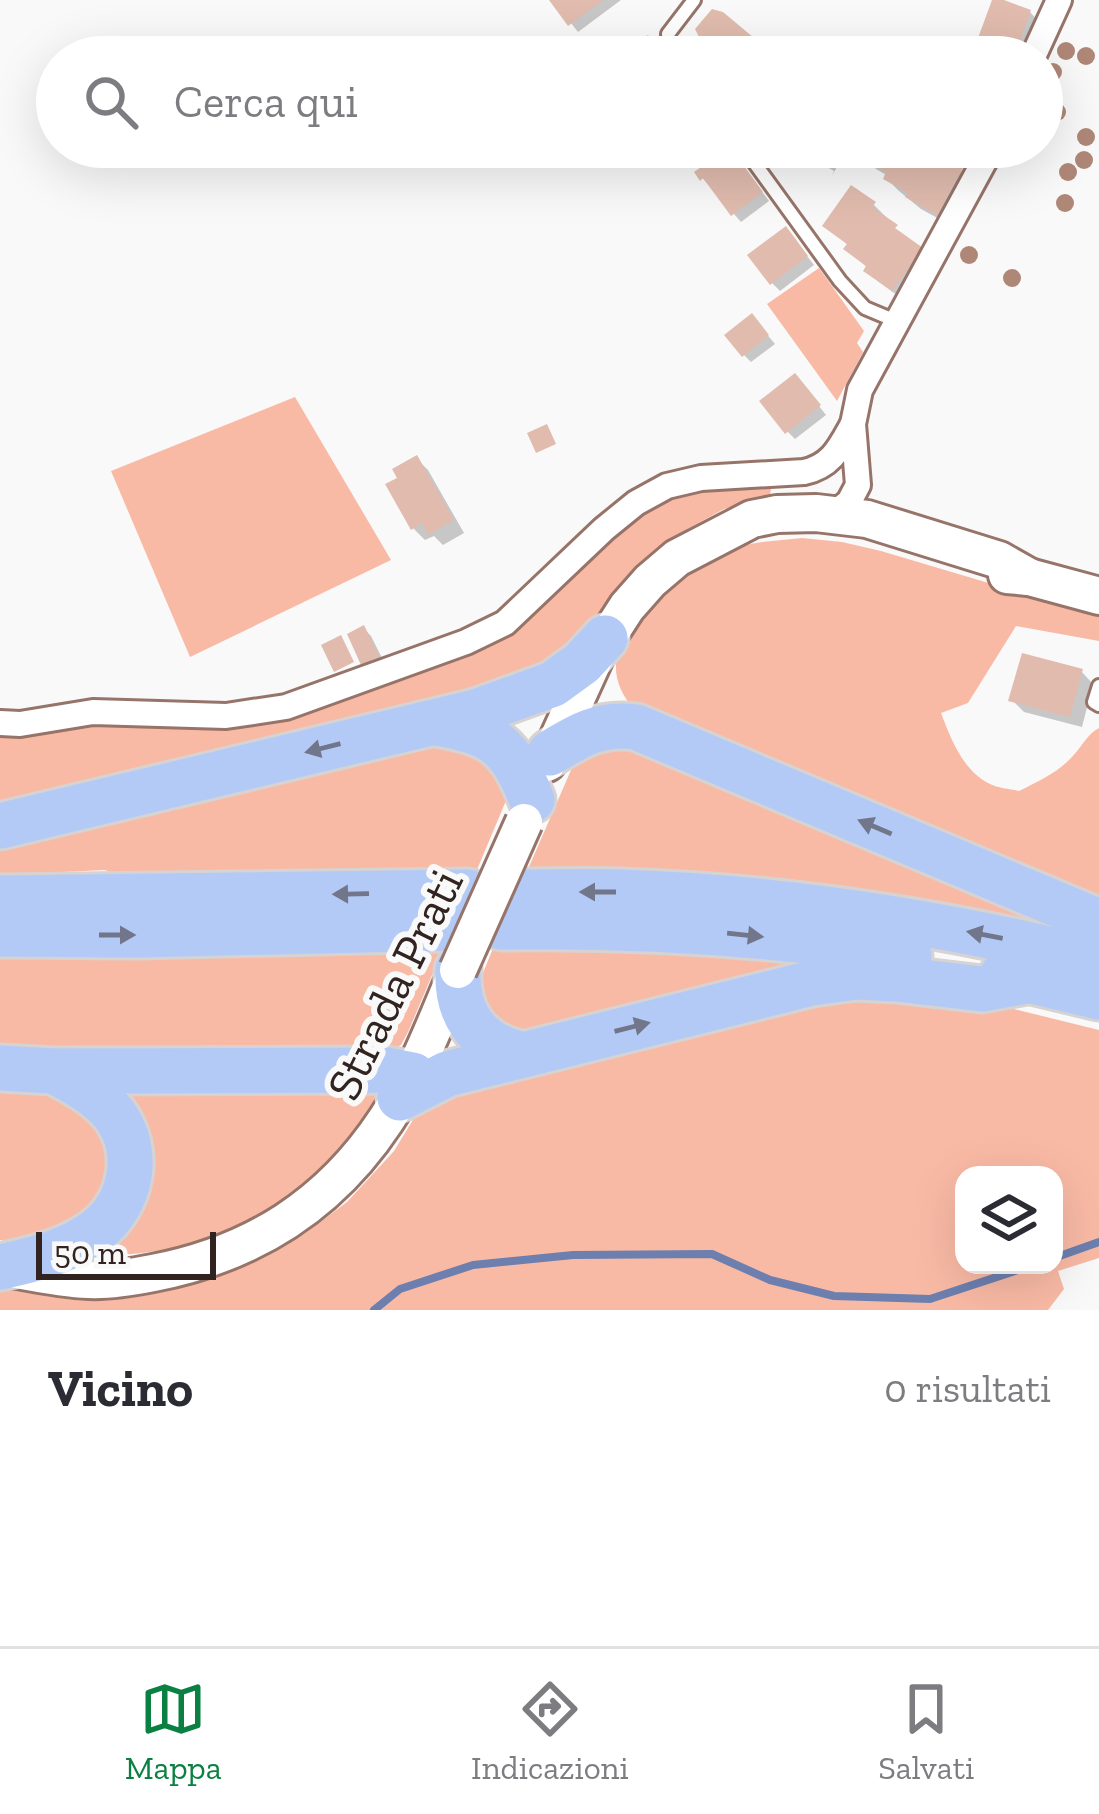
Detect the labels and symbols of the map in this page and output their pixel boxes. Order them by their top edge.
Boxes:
one-way arrow [304,739,341,758]
one-way arrow [857,817,892,837]
street label: Strada Prati [314,860,475,1109]
one-way arrow [578,882,616,902]
one-way arrow [331,884,369,903]
one-way arrow [99,925,137,944]
one-way arrow [965,925,1003,944]
one-way arrow [727,926,764,945]
one-way arrow [614,1017,651,1036]
scale bar [36,1226,216,1279]

